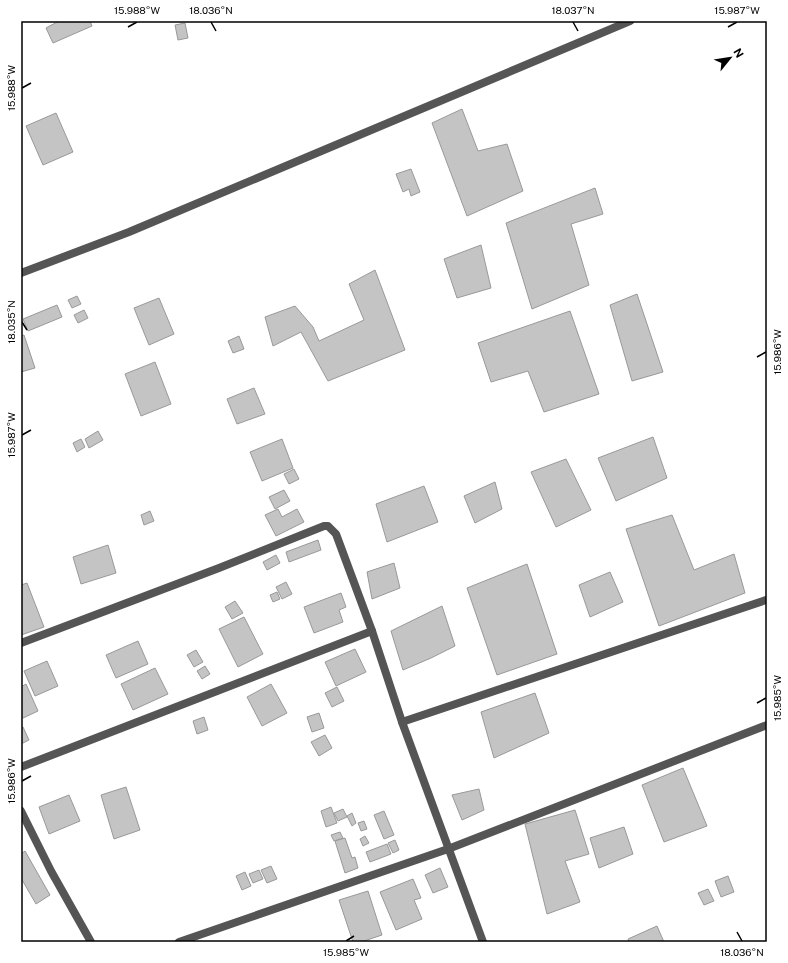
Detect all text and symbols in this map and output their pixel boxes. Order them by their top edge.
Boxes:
text: 15.988°W [114,4,160,16]
text: 18.036°N [189,4,233,16]
text: 18.037°N [551,4,595,16]
text: 15.987°W [714,4,760,16]
north arrow [710,38,750,78]
text: N [731,46,746,60]
text: 15.988°W [5,65,17,111]
text: 18.035°N [5,300,17,344]
text: 15.986°W [771,329,783,375]
text: 15.987°W [5,412,17,458]
text: 15.985°W [771,675,783,721]
text: 15.986°W [5,758,17,804]
text: 15.985°W [323,946,369,958]
text: 18.036°N [720,946,764,958]

